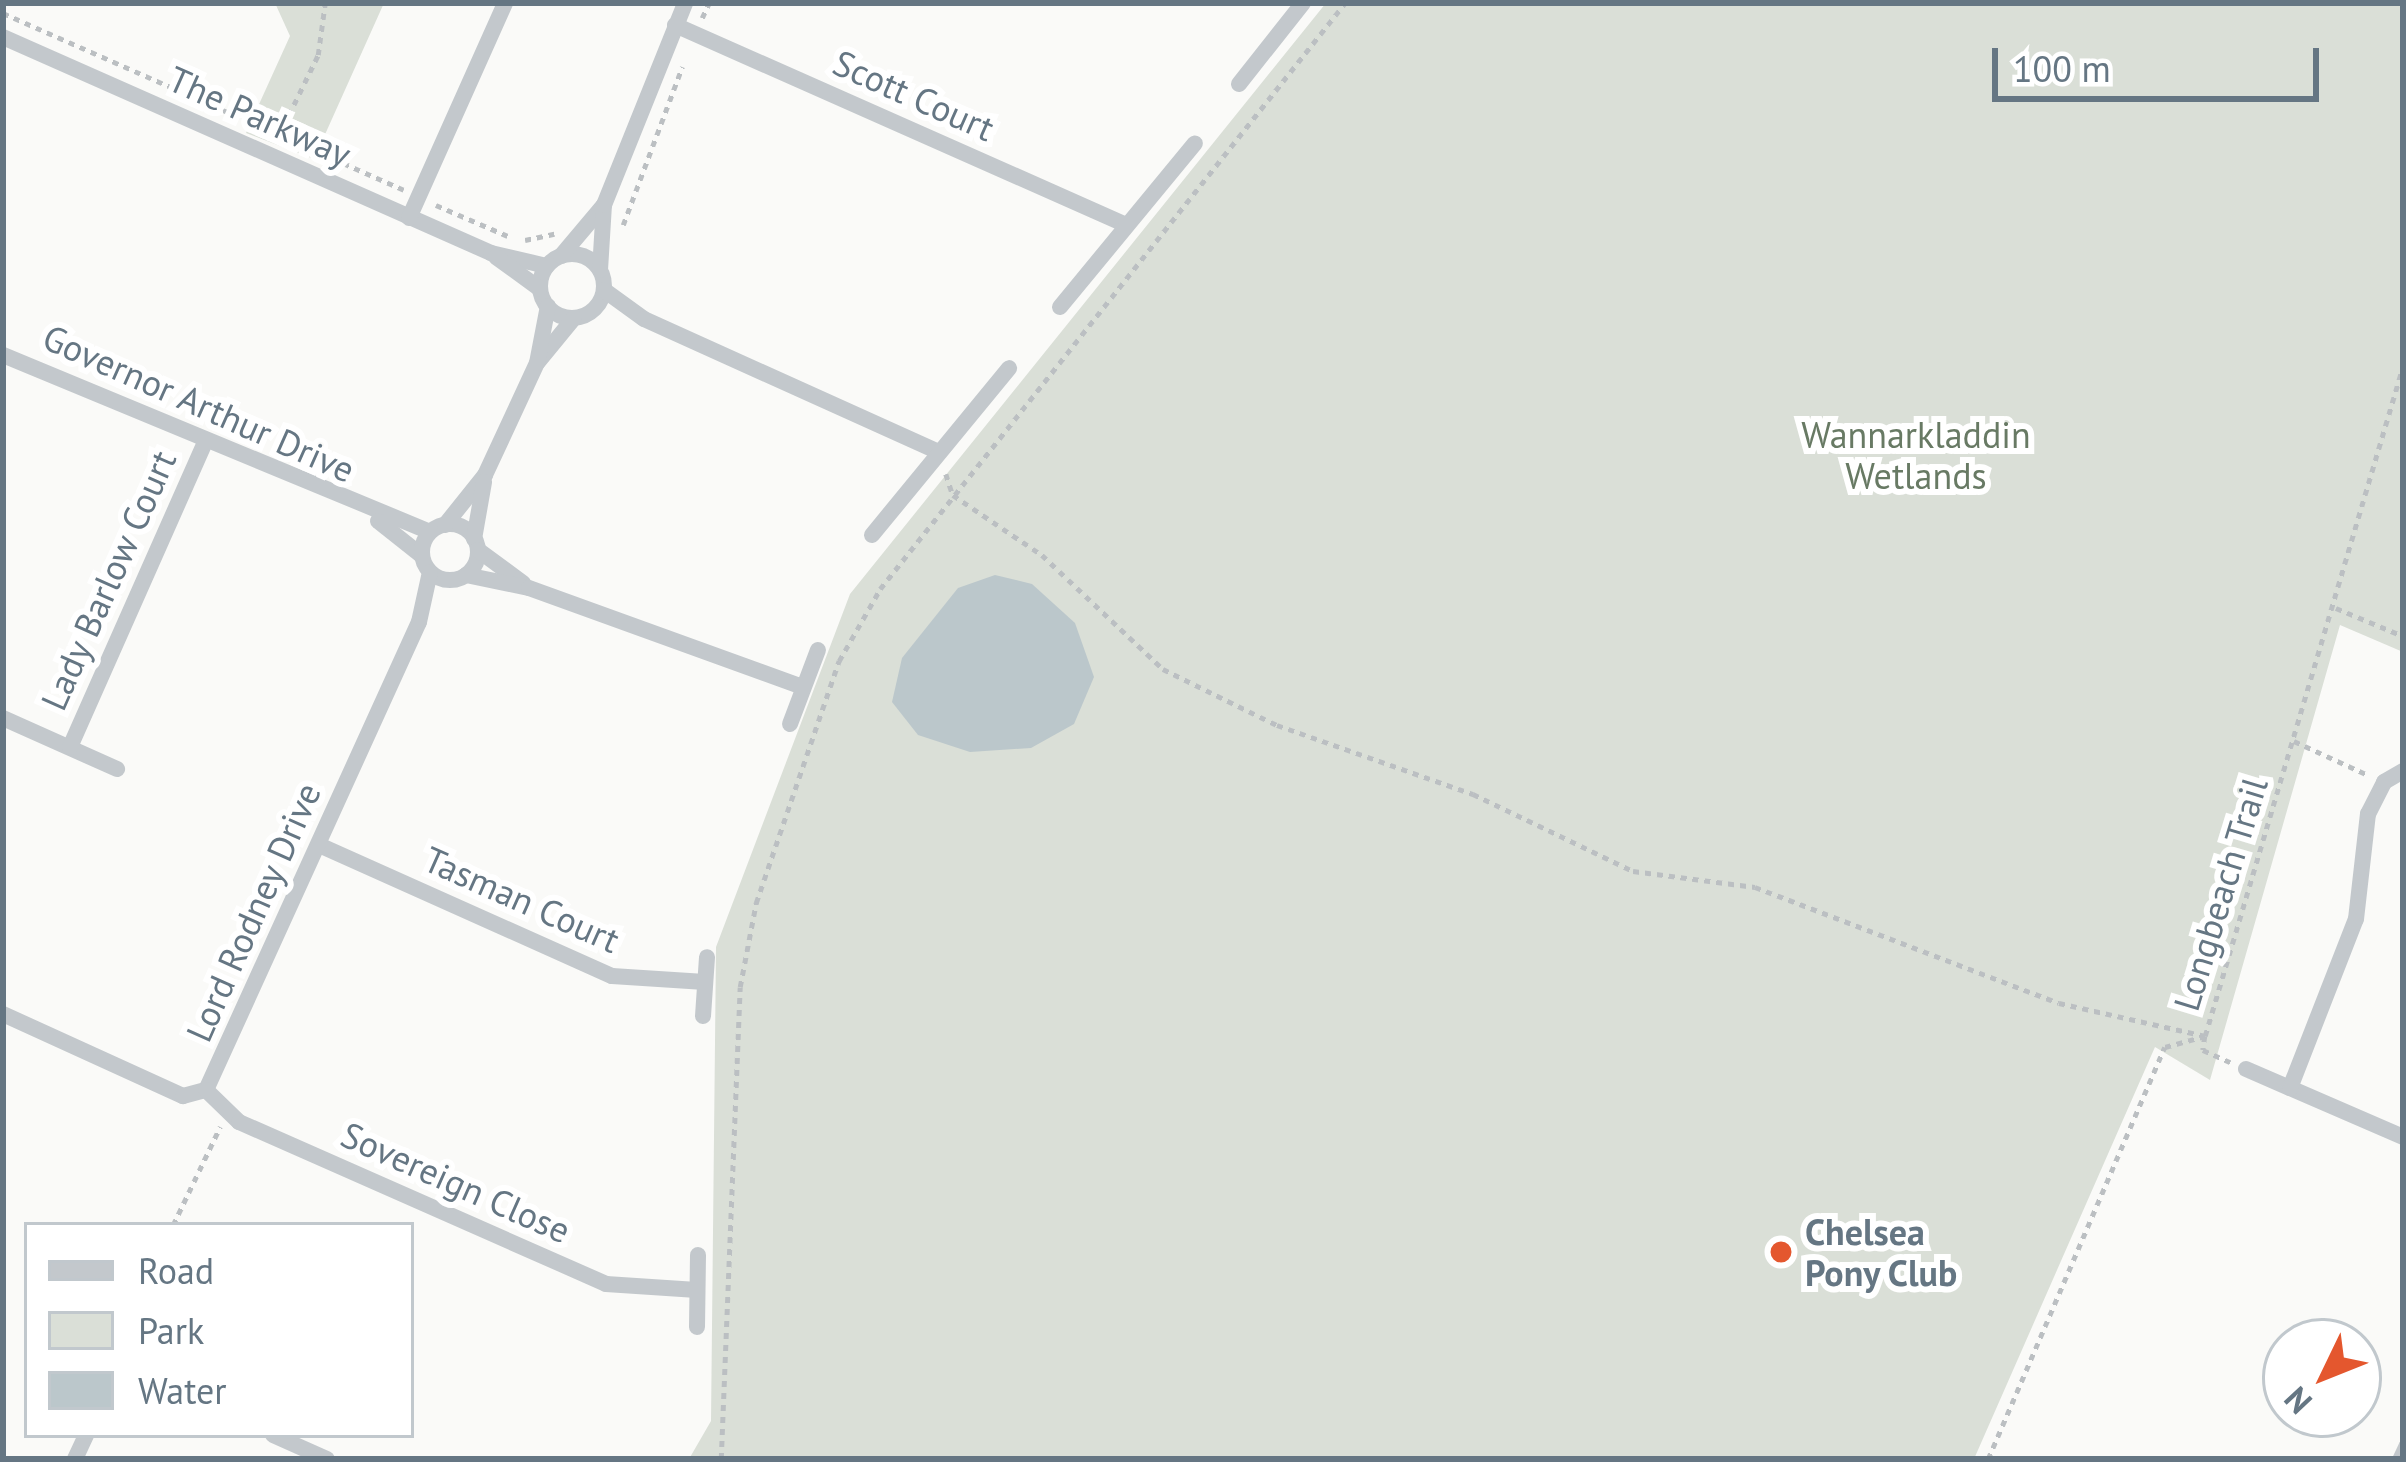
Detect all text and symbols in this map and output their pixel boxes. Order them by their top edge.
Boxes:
scale bar [1998,24,2325,98]
street label: Scott Court [827,40,1001,150]
text: 100 m [2013,45,2111,92]
street label: The Parkway [162,57,358,175]
street label: Governor Arthur Drive [36,315,362,491]
park label: Wannarkladdin Wetlands [1801,412,2031,497]
street label: Lady Barlow Court [31,443,185,717]
street label: Longbeach Trail [2164,772,2276,1016]
street label: Lord Rodney Drive [176,775,330,1049]
street label: Tasman Court [418,837,626,961]
street label: Sovereign Close [335,1112,577,1252]
place label: Chelsea Pony Club [1805,1209,1959,1294]
legend [24,1222,414,1438]
marker: Chelsea Pony Club [1768,1239,1794,1265]
text: Road [138,1247,214,1294]
text: Park [138,1307,204,1354]
north arrow [2262,1318,2382,1438]
text: Water [138,1367,227,1414]
text: N [2274,1378,2321,1423]

